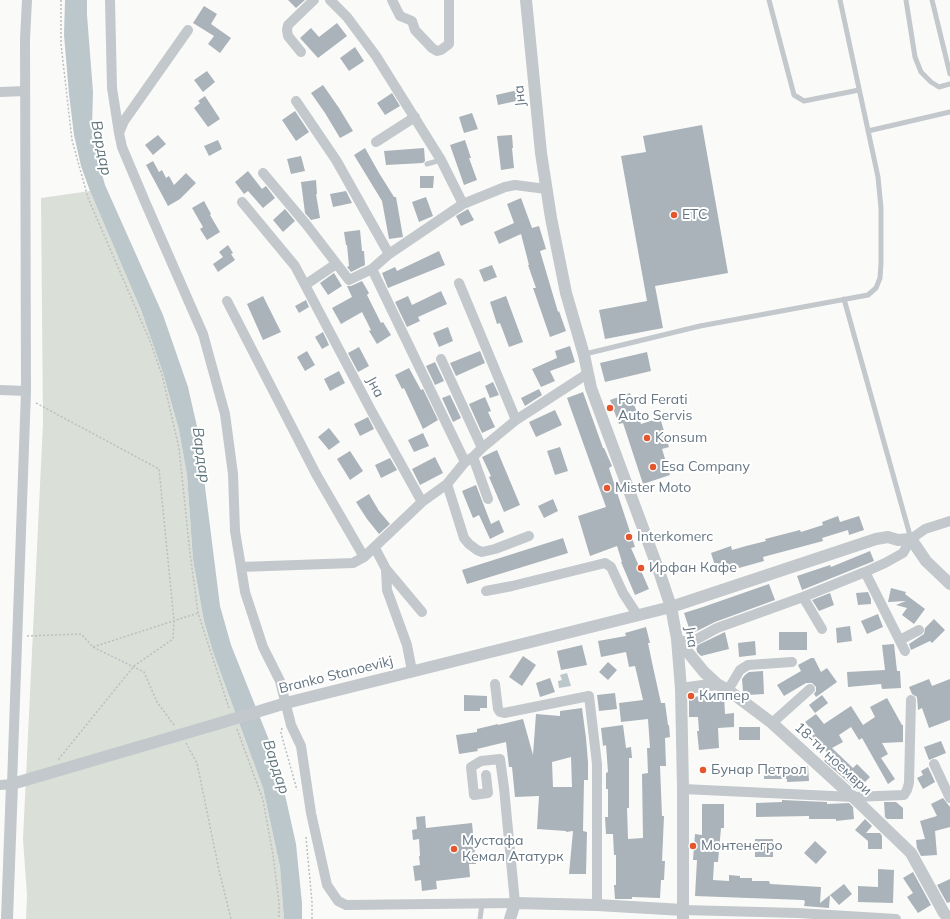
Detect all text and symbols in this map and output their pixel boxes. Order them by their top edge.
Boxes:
street label: Јна [511,84,529,108]
water label: Вардар [87,119,115,177]
place label: ETC [682,207,707,223]
marker: ETC [669,210,679,220]
street label: Јна [363,374,387,400]
place label: Ford Ferati Auto Servis [618,392,692,424]
marker: Ford Ferati Auto Servis [605,403,615,413]
water label: Вардар [188,426,214,484]
place label: Konsum [655,430,707,446]
marker: Konsum [642,433,652,443]
place label: Esa Company [661,459,750,475]
marker: Esa Company [648,462,658,472]
place label: Mister Moto [615,480,691,496]
marker: Mister Moto [602,483,612,493]
place label: Interkomerc [637,529,713,545]
marker: Interkomerc [624,532,634,542]
place label: Ирфан Кафе [649,560,737,576]
marker: Ирфан Кафе [636,563,646,573]
street label: Јна [681,625,701,649]
street label: Branko Stanoevikj [277,653,395,697]
place label: Киппер [699,688,749,704]
marker: Киппер [686,691,696,701]
street label: 18-ти ноември [791,719,875,799]
water label: Вардар [259,738,293,796]
place label: Бунар Петрол [711,762,807,778]
marker: Бунар Петрол [698,765,708,775]
place label: Мустафа Кемал Ататурк [462,833,564,866]
place label: Монтенегро [701,838,783,854]
marker: Монтенегро [688,841,698,851]
marker: Мустафа Кемал Ататурк [449,844,459,854]

